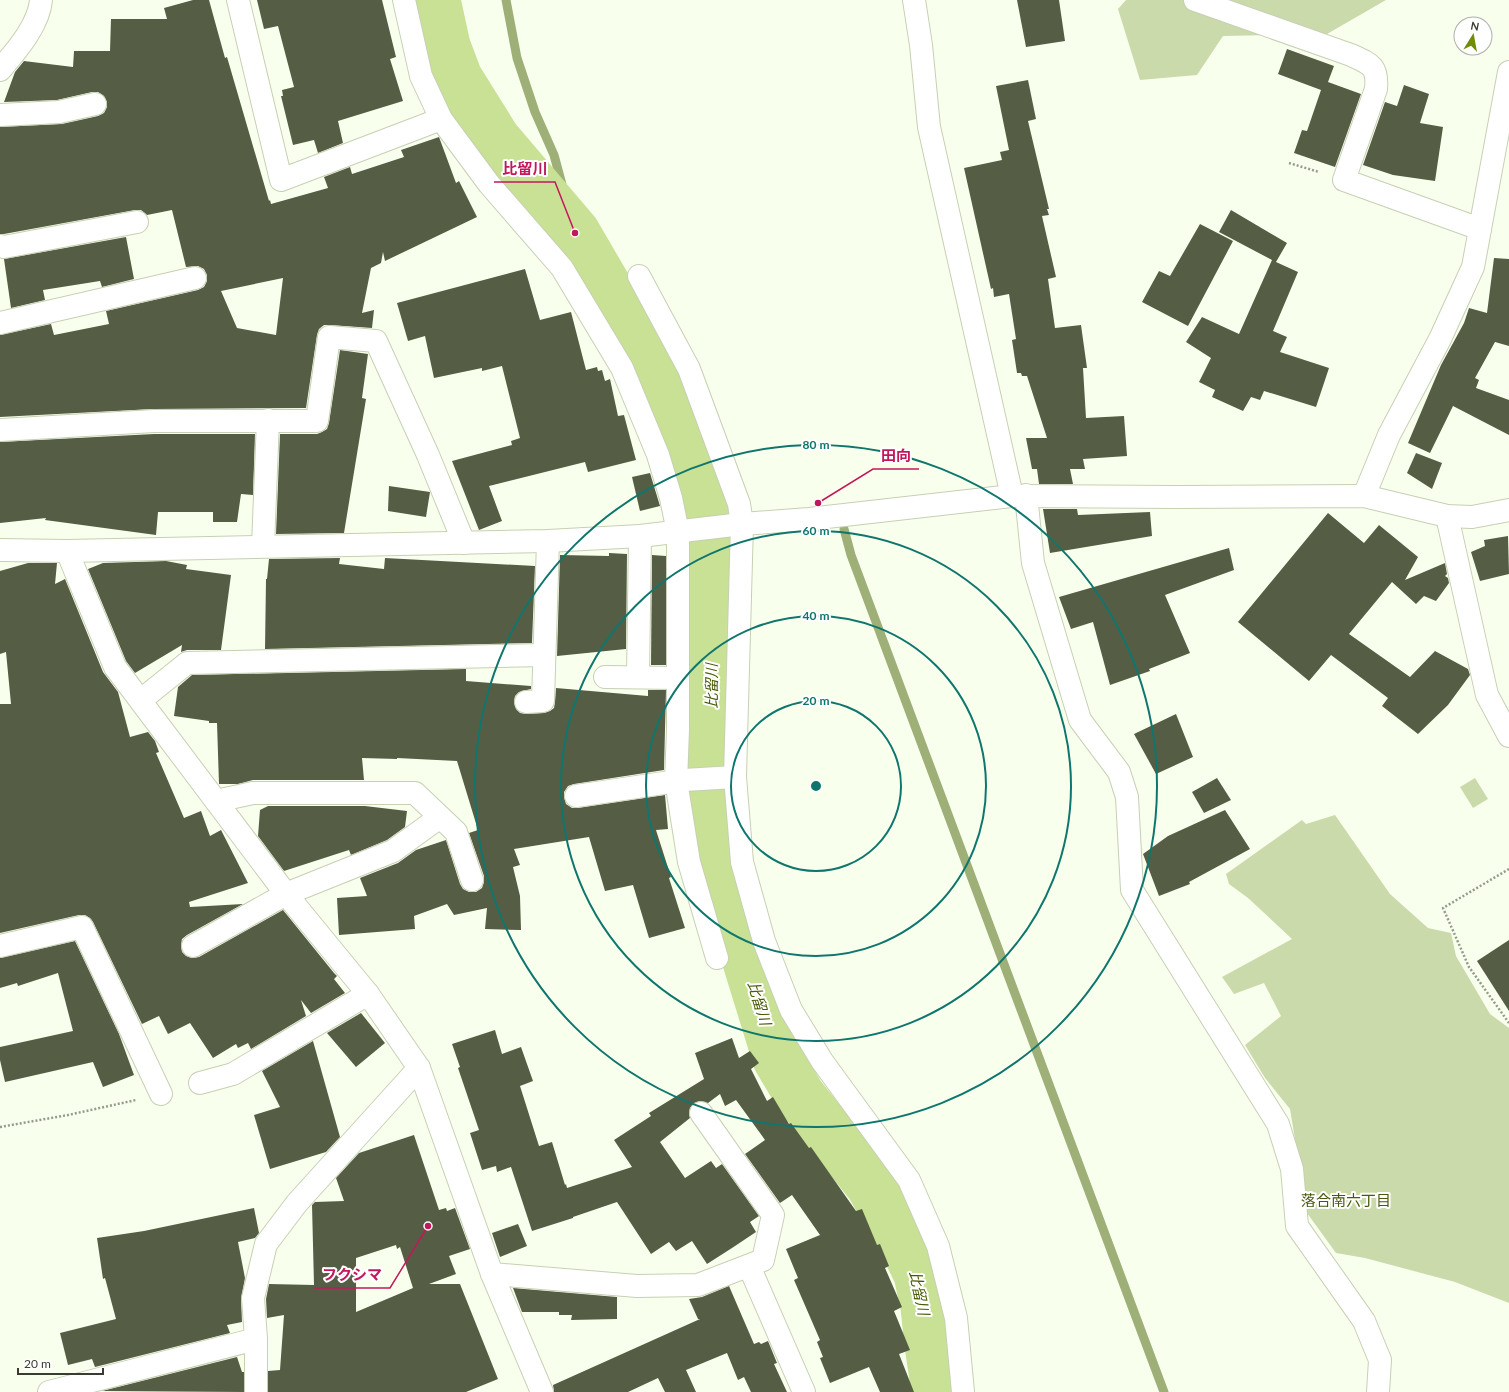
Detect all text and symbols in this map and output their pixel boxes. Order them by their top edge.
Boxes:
north arrow [1453,16,1493,56]
text: N [1470,19,1480,33]
callout: 比留川 [494,155,555,182]
text: 比留川 [502,159,548,177]
text: 80 m [803,437,829,452]
callout: 田向 [873,442,919,469]
text: 田向 [881,446,911,464]
text: 60 m [803,523,829,538]
text: 40 m [803,608,829,623]
water label: 比留川 [702,662,720,709]
text: 20 m [803,693,829,708]
centre of rings [809,779,823,793]
water label: 比留川 [745,979,776,1029]
district label: 落合南六丁目 [1301,1191,1391,1209]
callout: フクシマ [314,1261,390,1288]
text: フクシマ [322,1265,382,1283]
water label: 比留川 [907,1269,934,1319]
scale bar [18,1350,103,1376]
text: 20 m [24,1356,51,1371]

